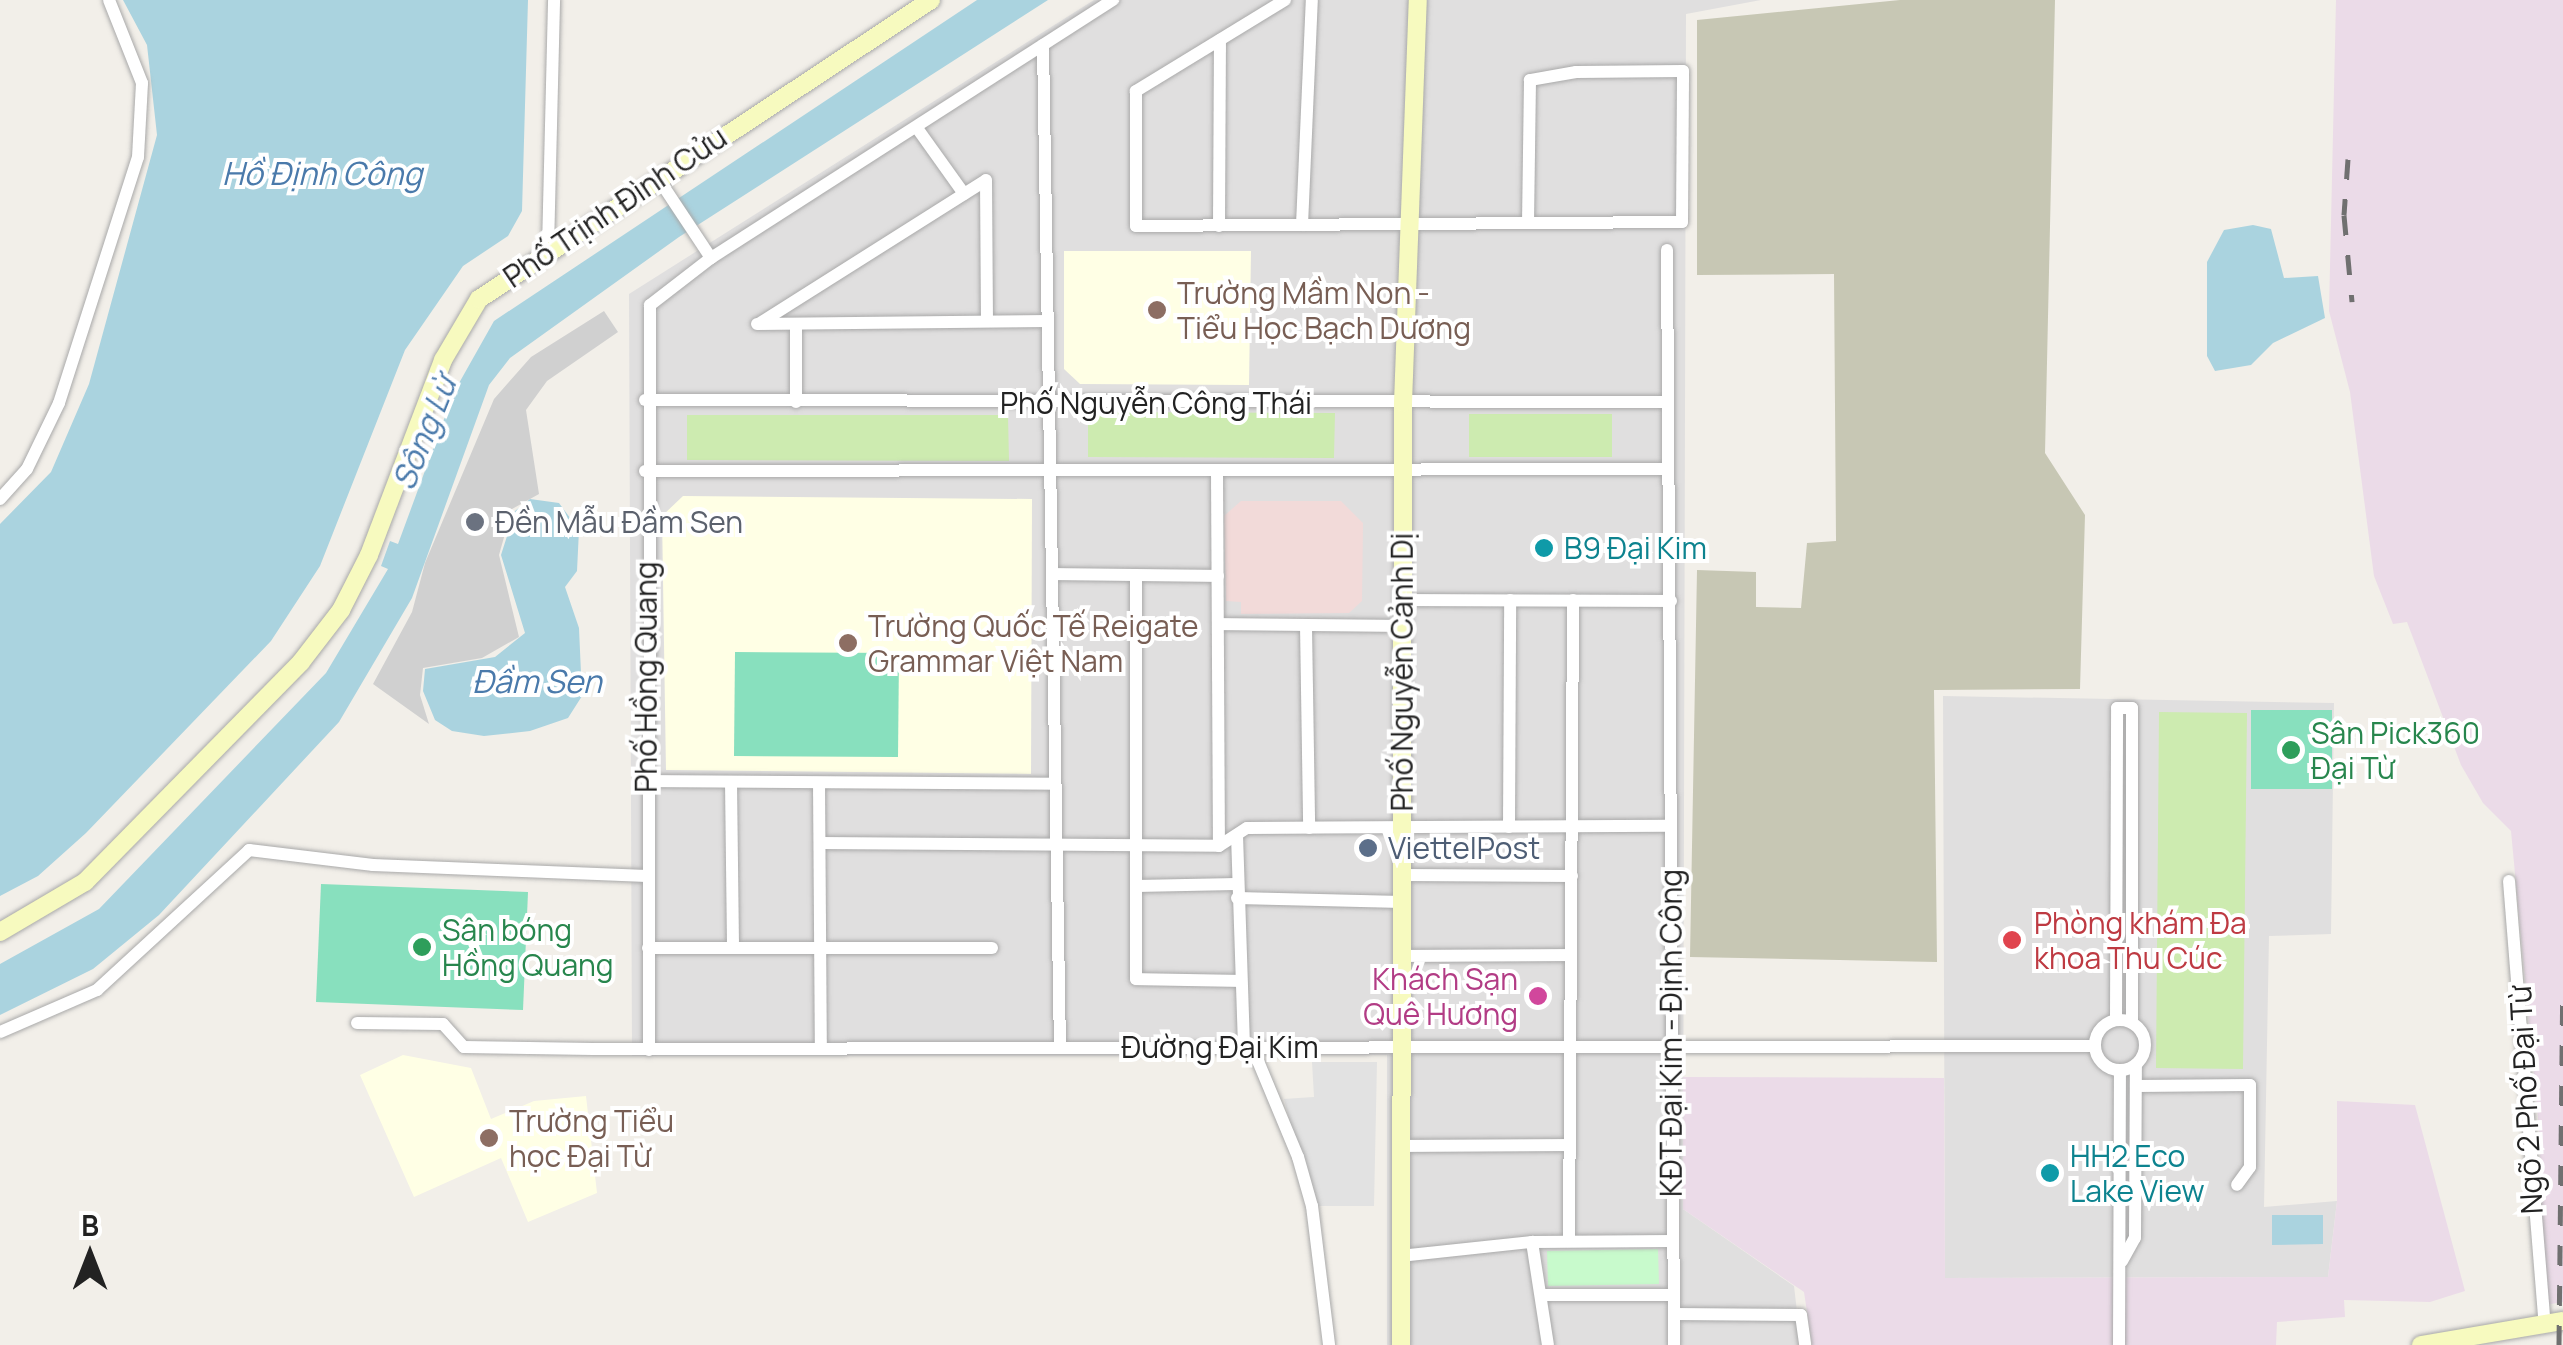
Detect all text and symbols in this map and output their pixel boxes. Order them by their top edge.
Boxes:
street label: Phố Trịnh Đình Cửu [497,119,733,295]
water label: Hồ Định Công [222,154,422,192]
place label: Trường Mầm Non - Tiểu Học Bạch Dương [1177,275,1471,346]
marker: Trường Mầm Non - Tiểu Học Bạch Dương [1146,299,1168,321]
water label: Sông Lừ [384,371,464,495]
street label: Phố Nguyễn Công Thái [1000,385,1312,421]
place label: Đền Mẫu Đầm Sen [495,504,743,540]
marker: Đền Mẫu Đầm Sen [464,511,486,533]
place label: B9 Đại Kim [1564,530,1707,566]
street label: Phố Nguyễn Cảnh Dị [1384,533,1420,811]
marker: B9 Đại Kim [1533,537,1555,559]
street label: Phố Hồng Quang [628,561,664,793]
place label: Trường Quốc Tế Reigate Grammar Việt Nam [868,608,1199,678]
marker: Trường Quốc Tế Reigate Grammar Việt Nam [837,632,859,654]
water label: Đầm Sen [472,662,602,700]
place label: Sân Pick360 Đại Từ [2311,715,2480,786]
marker: Sân Pick360 Đại Từ [2280,739,2302,761]
place label: ViettelPost [1388,830,1540,866]
marker: ViettelPost [1357,837,1379,859]
street label: KĐT Đại Kim - Định Công [1653,869,1689,1197]
place label: Phòng khám Đa khoa Thu Cúc [2034,905,2247,976]
place label: Sân bóng Hồng Quang [442,912,614,982]
marker: Phòng khám Đa khoa Thu Cúc [1999,927,2025,953]
marker: Sân bóng Hồng Quang [411,936,433,958]
place label: Khách Sạn Quê Hương [1363,961,1518,1032]
marker: Khách Sạn Quê Hương [1527,985,1549,1007]
street label: Ngõ 2 Phố Đại Từ [2502,985,2550,1215]
street label: Đường Đại Kim [1121,1029,1319,1065]
place label: Trường Tiểu học Đại Từ [509,1103,674,1174]
marker: Trường Tiểu học Đại Từ [478,1127,500,1149]
place label: HH2 Eco Lake View [2070,1138,2205,1208]
marker: HH2 Eco Lake View [2039,1162,2061,1184]
north arrow [40,1205,140,1305]
text: B [81,1206,99,1244]

